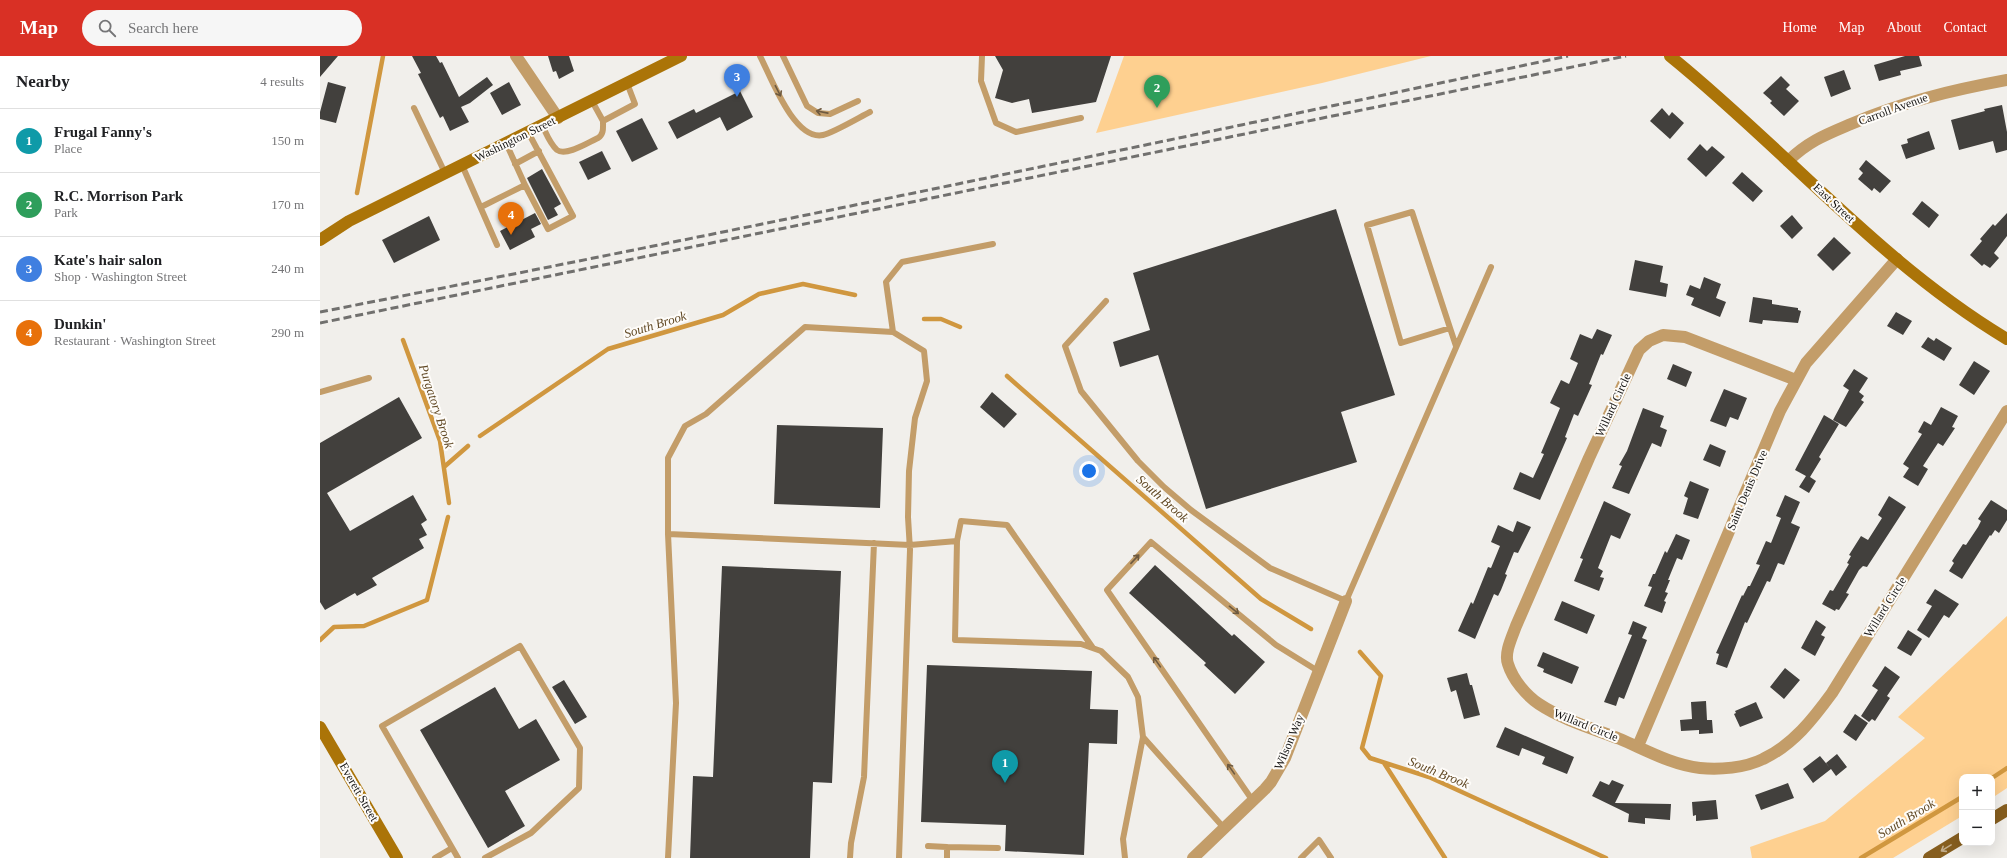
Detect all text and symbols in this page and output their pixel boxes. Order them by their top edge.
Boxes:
search box [82,10,362,46]
text: Map [20,17,58,38]
icon: search [96,17,118,39]
text: Search here [128,20,198,36]
text: Home [1783,20,1817,35]
text: Map [1839,20,1864,35]
text: About [1886,20,1921,35]
text: Contact [1943,20,1987,35]
pin: 3 [724,64,750,97]
text: Nearby [16,72,70,91]
text: 4 results [260,74,304,89]
pin: 2 [1144,75,1170,108]
one-way arrow [774,84,782,96]
street label: Carroll Avenue [1856,90,1930,128]
one-way arrow [816,108,829,116]
street label: Washington Street [472,113,558,165]
text: Frugal Fanny's [54,124,152,140]
text: 1 [26,133,32,148]
text: 150 m [271,133,304,148]
text: Place [54,141,82,156]
street label: East Street [1810,180,1858,226]
text: R.C. Morrison Park [54,188,183,204]
text: 2 [26,197,32,212]
text: 170 m [271,197,304,212]
pin: 4 [498,202,524,235]
text: Park [54,205,78,220]
text: Kate's hair salon [54,252,162,268]
text: 3 [26,261,32,276]
text: 240 m [271,261,304,276]
text: Shop · Washington Street [54,269,187,284]
water label: South Brook [622,308,688,341]
text: Dunkin' [54,316,107,332]
text: 4 [26,325,32,340]
text: 290 m [271,325,304,340]
text: Restaurant · Washington Street [54,333,216,348]
water label: Purgatory Brook [416,361,457,450]
street label: Willard Circle [1592,371,1634,439]
street label: Saint Denis Drive [1724,448,1770,532]
your location [1079,461,1099,481]
water label: South Brook [1134,472,1192,525]
one-way arrow [1131,554,1140,564]
street label: Willard Circle [1861,574,1909,640]
one-way arrow [1228,606,1239,615]
one-way arrow [1153,657,1161,668]
street label: Willard Circle [1552,706,1620,744]
street label: Wilson Way [1271,712,1307,772]
pin: 1 [992,750,1018,783]
water label: South Brook [1406,753,1472,792]
street label: Everett Street [337,760,382,824]
one-way arrow [1227,764,1235,775]
map controls [1959,774,1995,846]
button: + [1959,774,1995,810]
water label: South Brook [1875,795,1938,841]
button: − [1959,810,1995,846]
one-way arrow [1941,844,1952,852]

